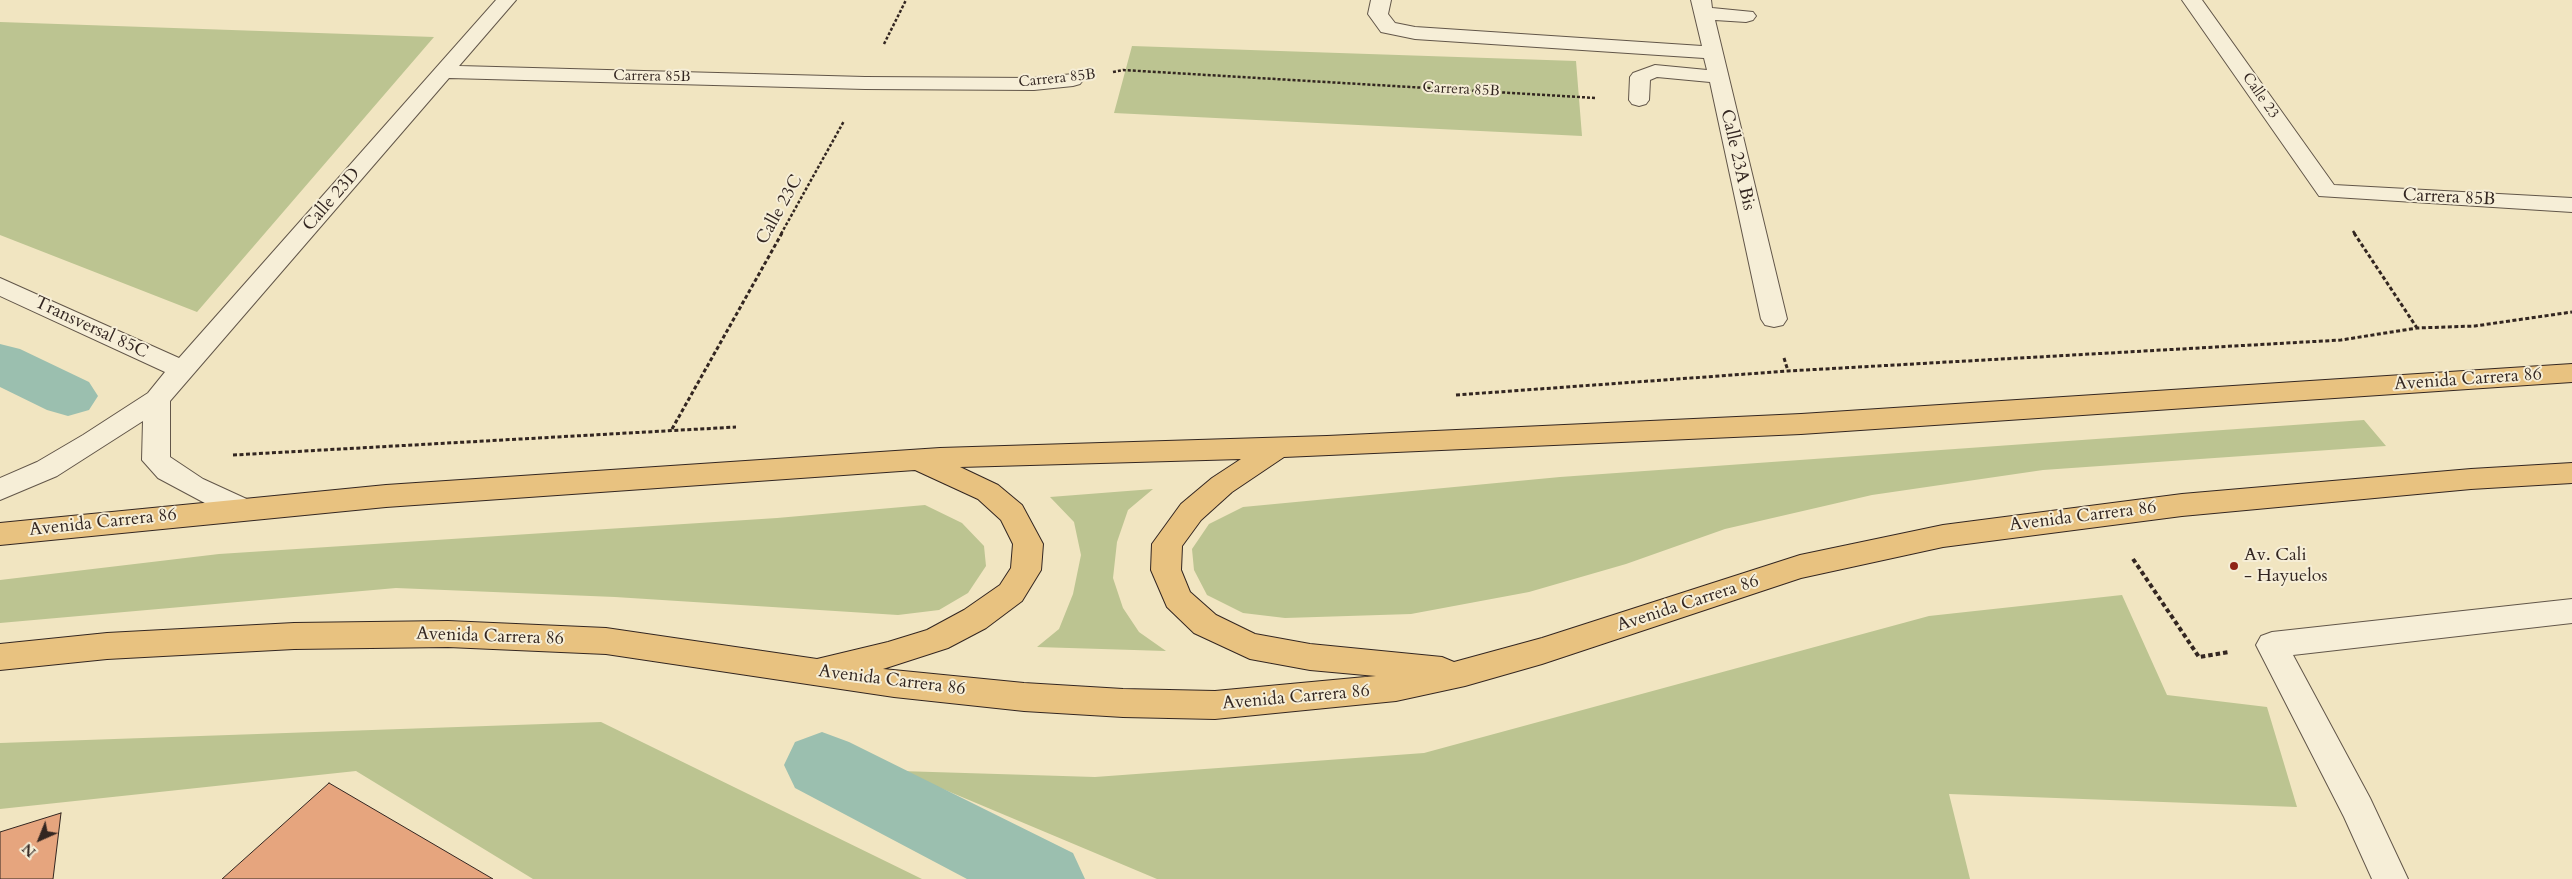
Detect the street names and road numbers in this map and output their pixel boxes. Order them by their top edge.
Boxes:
street label: Carrera 85B [1018,66,1096,92]
street label: Carrera 85B [613,67,691,87]
street label: Calle 23 [2238,70,2282,122]
street label: Carrera 85B [1422,79,1500,101]
street label: Calle 23A Bis [1715,107,1759,213]
street label: Calle 23D [299,164,365,236]
street label: Calle 23C [752,172,808,248]
street label: Carrera 85B [2402,185,2496,211]
street label: Transversal 85C [31,292,151,364]
street label: Avenida Carrera 86 [2393,364,2543,396]
street label: Avenida Carrera 86 [2008,497,2158,537]
street label: Avenida Carrera 86 [28,505,178,541]
street label: Avenida Carrera 86 [1614,571,1762,637]
street label: Avenida Carrera 86 [416,624,564,650]
street label: Avenida Carrera 86 [817,661,967,701]
street label: Avenida Carrera 86 [1221,681,1371,715]

